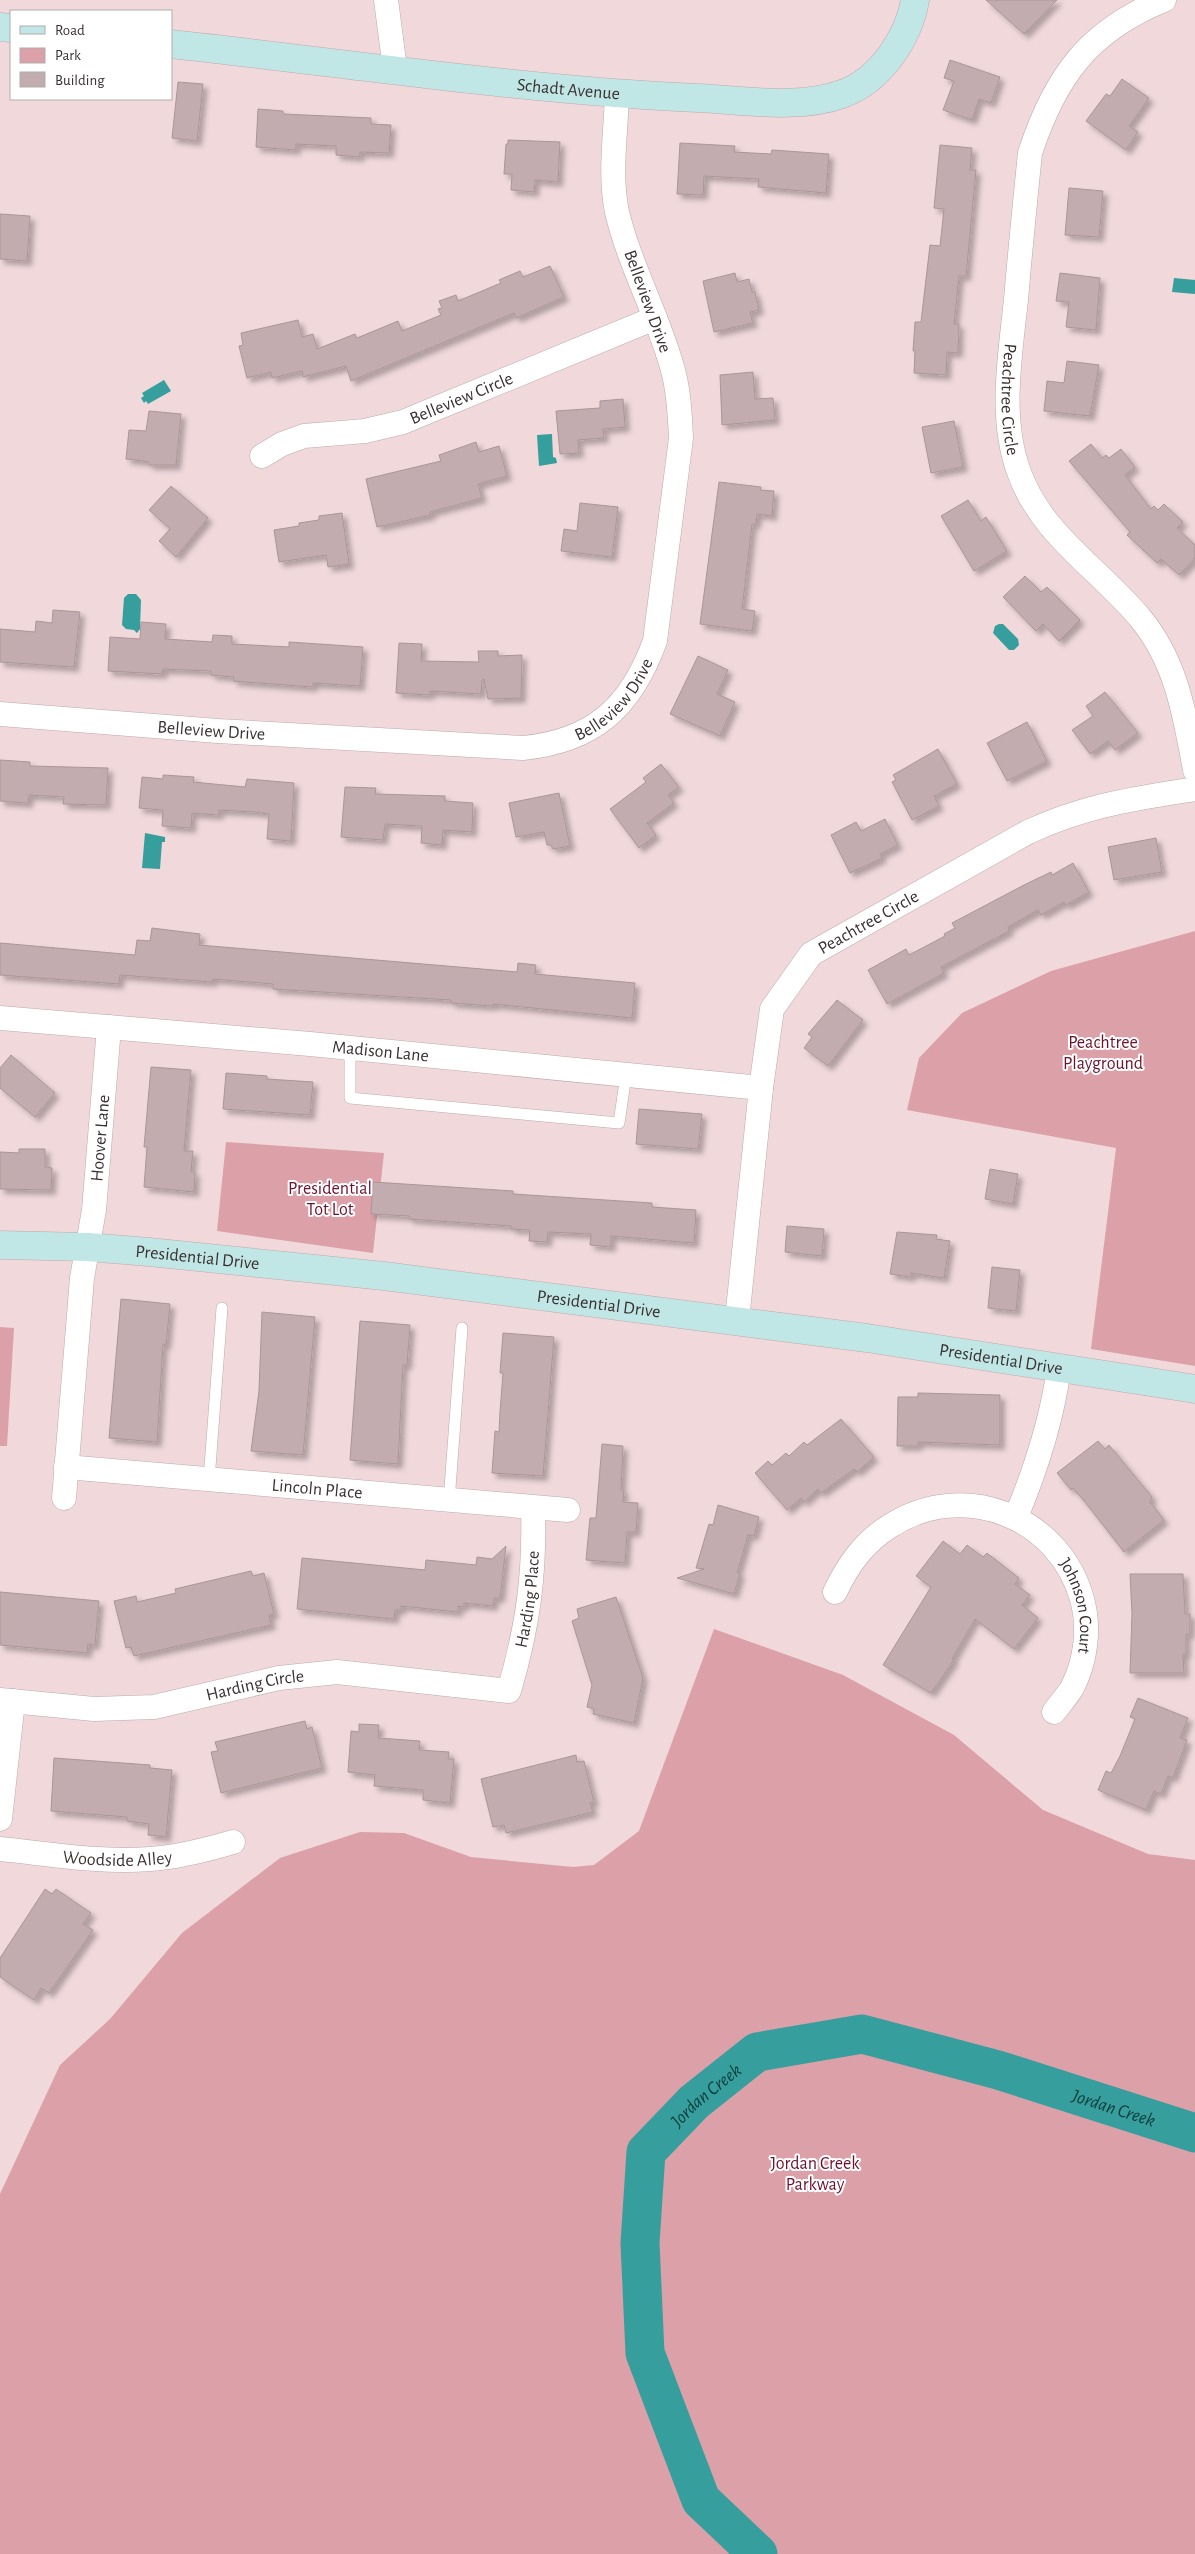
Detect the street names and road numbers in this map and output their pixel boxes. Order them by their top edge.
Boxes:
street label: Schadt Avenue [516,76,621,103]
street label: Belleview Drive [620,248,674,355]
street label: Peachtree Circle [998,343,1022,457]
street label: Belleview Circle [407,370,516,428]
street label: Belleview Drive [572,656,657,745]
street label: Belleview Drive [157,718,266,744]
street label: Peachtree Circle [815,887,922,958]
street label: Madison Lane [331,1038,430,1066]
street label: Hoover Lane [88,1094,113,1182]
street label: Presidential Drive [135,1243,260,1273]
street label: Presidential Drive [536,1288,662,1321]
street label: Presidential Drive [938,1341,1064,1378]
street label: Lincoln Place [271,1477,363,1502]
street label: Harding Place [513,1550,543,1650]
street label: Johnson Court [1055,1555,1094,1655]
street label: Harding Circle [204,1667,305,1705]
street label: Woodside Alley [62,1848,174,1870]

